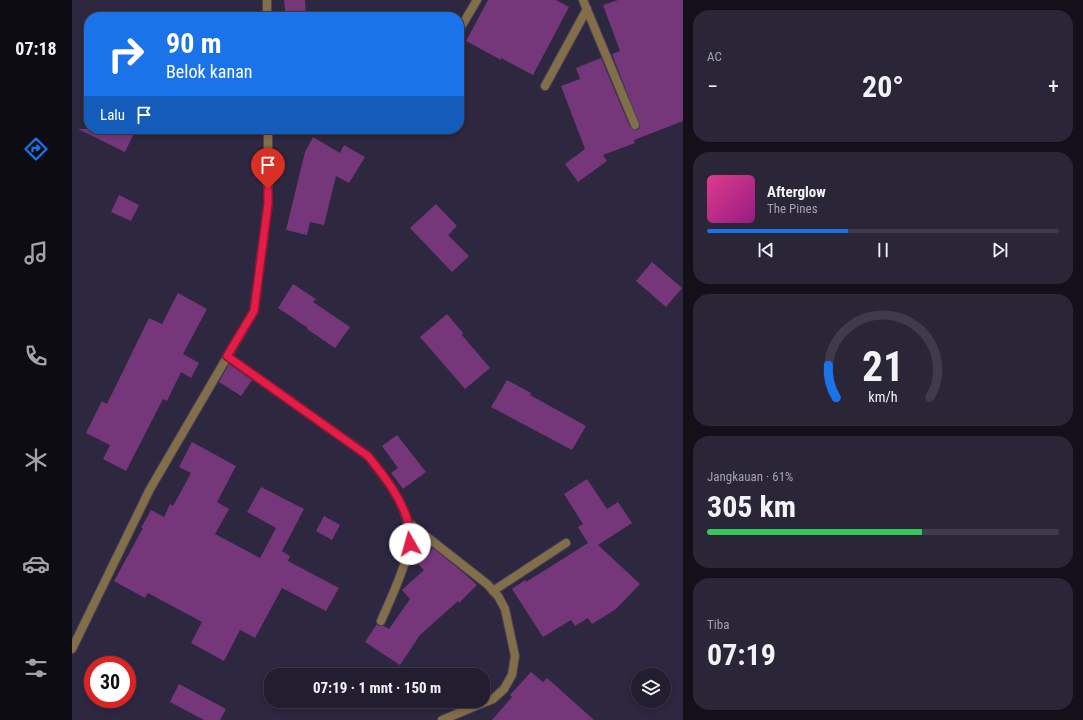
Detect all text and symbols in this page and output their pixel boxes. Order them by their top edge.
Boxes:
text: 90 m [166,27,222,60]
icon: right [100,28,152,80]
text: 07:18 [15,38,57,59]
text: AC [707,49,722,64]
text: Belok kanan [166,61,252,82]
text: 20° [862,69,904,104]
text: − [707,74,718,99]
text: + [1048,74,1059,99]
icon: arrive [133,104,155,126]
text: Lalu [100,106,125,124]
icon: directions [22,135,50,163]
pin [251,148,285,189]
icon: arrive [257,154,279,176]
text: Afterglow [767,183,826,201]
text: The Pines [767,201,818,216]
icon: music [22,239,50,267]
icon: previous [755,239,777,261]
icon: pause [872,239,894,261]
icon: next [989,239,1011,261]
icon: phone [22,342,50,370]
text: 21 [862,342,904,391]
text: km/h [868,389,898,405]
icon: climate [22,446,50,474]
text: Jangkauan · 61% [707,469,793,484]
text: 305 km [707,489,796,524]
position arrow [389,523,431,565]
icon: car [22,550,50,578]
text: Tiba [707,617,729,632]
text: 07:19 [707,637,776,672]
icon: filters [22,654,50,682]
speed limit sign: 30 [84,656,136,708]
map controls [631,668,671,708]
button: layers [631,668,671,708]
text: 07:19 · 1 mnt · 150 m [313,679,441,697]

